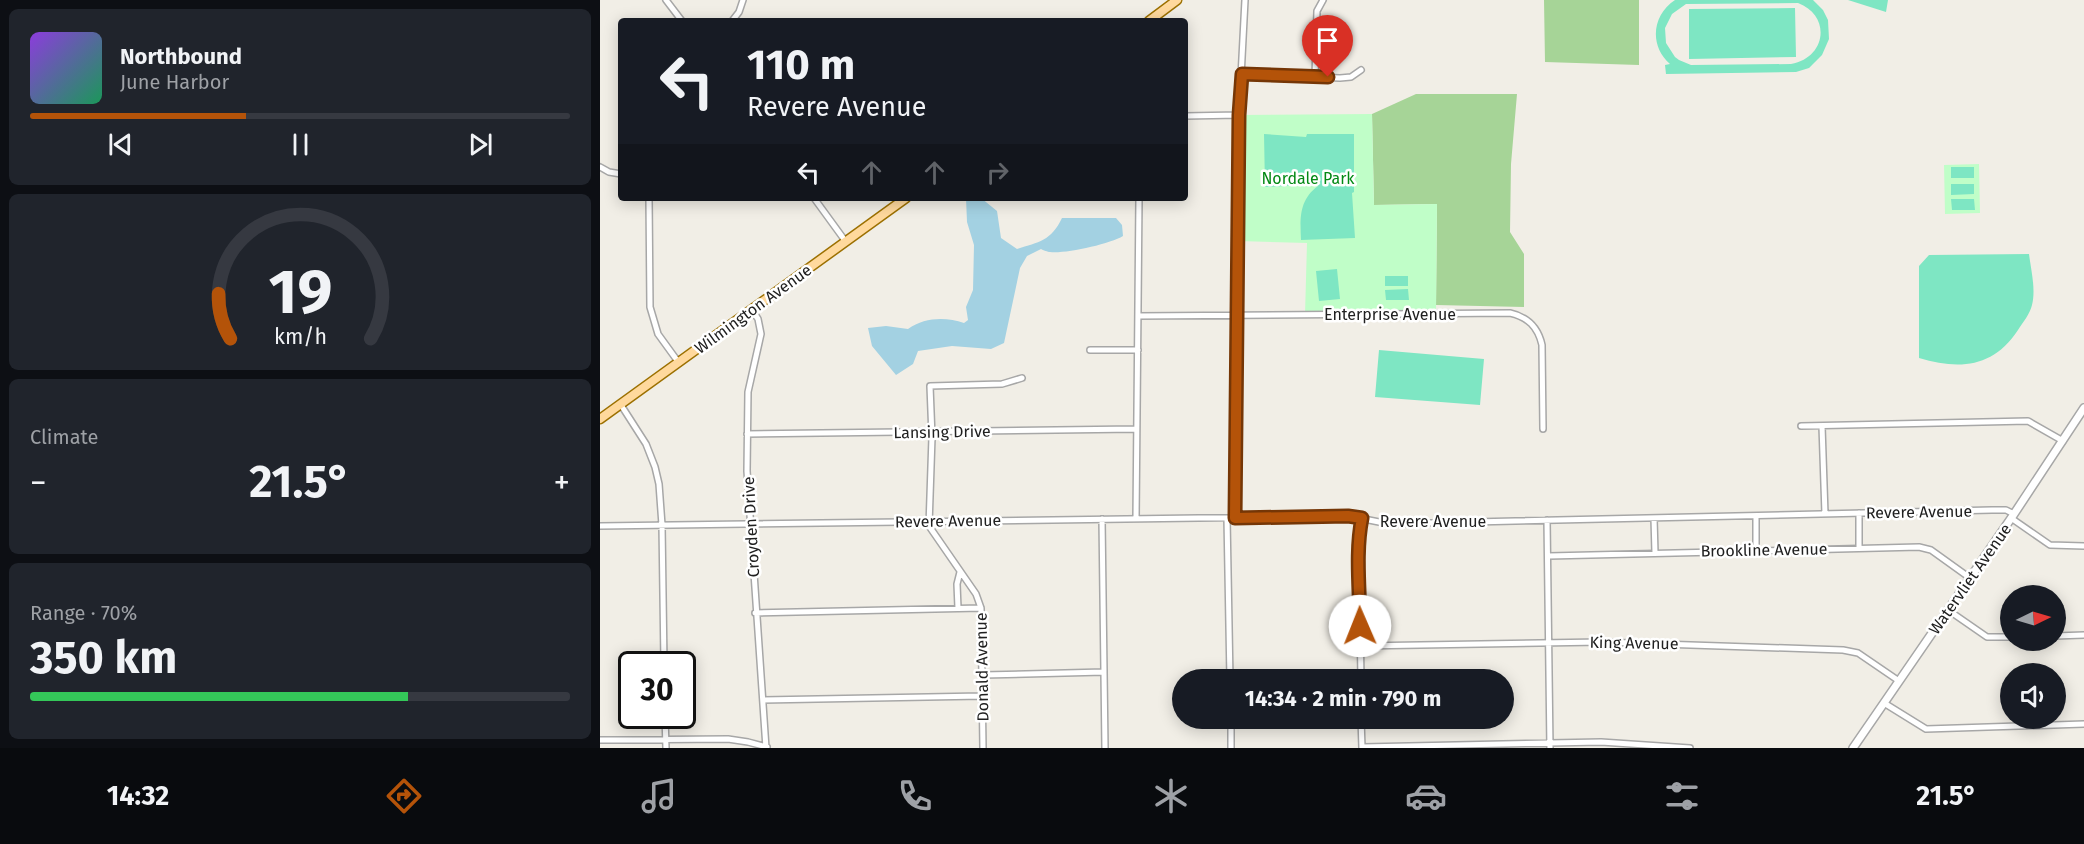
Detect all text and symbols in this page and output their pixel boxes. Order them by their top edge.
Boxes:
pin [1302,15,1353,77]
icon: arrive [1311,24,1344,57]
text: 110 m [747,40,855,90]
icon: left [648,42,726,120]
text: Northbound [120,43,242,70]
text: June Harbor [120,70,229,94]
text: Revere Avenue [747,91,927,123]
icon: previous [104,128,137,161]
icon: pause [284,128,317,161]
icon: next [464,128,497,161]
icon: left [792,156,825,189]
icon: ahead [855,156,888,189]
icon: ahead [918,156,951,189]
icon: right [981,156,1014,189]
park label: Nordale Park [1261,169,1355,188]
text: 19 [268,255,332,330]
street label: Wilmington Avenue [691,260,815,358]
street label: Enterprise Avenue [1324,305,1456,324]
text: km/h [273,324,327,350]
street label: Lansing Drive [893,422,991,442]
text: Climate [30,425,98,449]
text: 21.5° [249,455,351,509]
text: − [30,463,47,503]
text: + [554,463,570,503]
street label: Croyden Drive [739,476,763,578]
street label: Revere Avenue [1866,502,1972,522]
street label: Revere Avenue [895,511,1001,531]
street label: Revere Avenue [1380,512,1486,531]
street label: Watervliet Avenue [1925,520,2015,638]
street label: Brookline Avenue [1700,539,1828,561]
north arrow [2000,585,2066,651]
map controls [2000,585,2066,729]
position arrow [1328,594,1392,658]
text: Range · 70% [30,601,137,625]
street label: Donald Avenue [972,612,992,722]
text: 350 km [30,631,177,685]
street label: King Avenue [1589,633,1679,653]
speed limit sign: 30 [618,651,696,729]
button: sound [2000,663,2066,729]
text: 14:34 · 2 min · 790 m [1245,685,1441,712]
icon: directions [383,775,425,817]
icon: music [638,775,680,817]
icon: phone [894,775,936,817]
icon: climate [1150,775,1192,817]
icon: car [1405,775,1447,817]
icon: filters [1661,775,1703,817]
text: 14:32 [107,780,169,812]
text: 21.5° [1916,780,1977,812]

